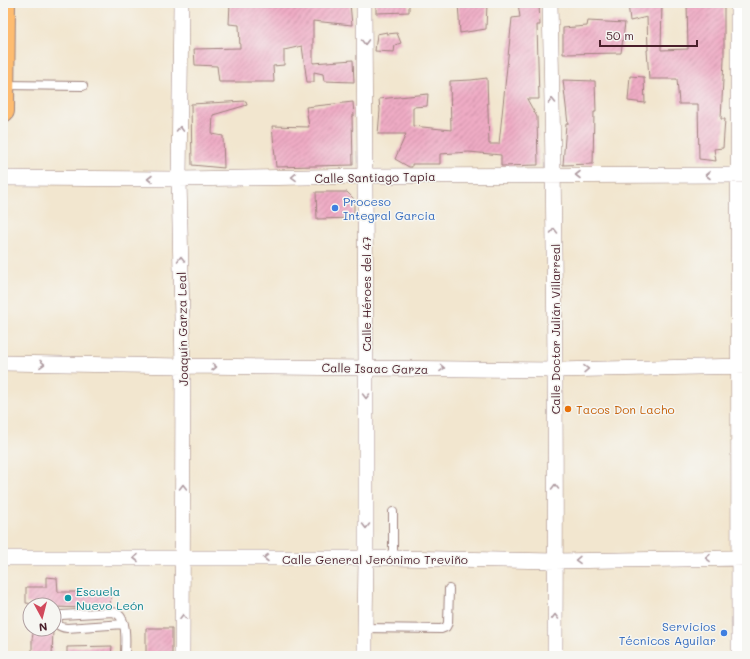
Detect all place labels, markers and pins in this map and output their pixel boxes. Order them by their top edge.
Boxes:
place label: Proceso Integral Garcia [343,193,436,223]
marker: Proceso Integral Garcia [330,203,340,213]
place label: Tacos Don Lacho [576,401,675,417]
marker: Tacos Don Lacho [563,404,573,414]
place label: Escuela Nuevo León [76,583,144,613]
marker: Escuela Nuevo León [63,593,73,603]
place label: Servicios Técnicos Aguilar [619,618,716,648]
marker: Servicios Técnicos Aguilar [719,628,729,638]

